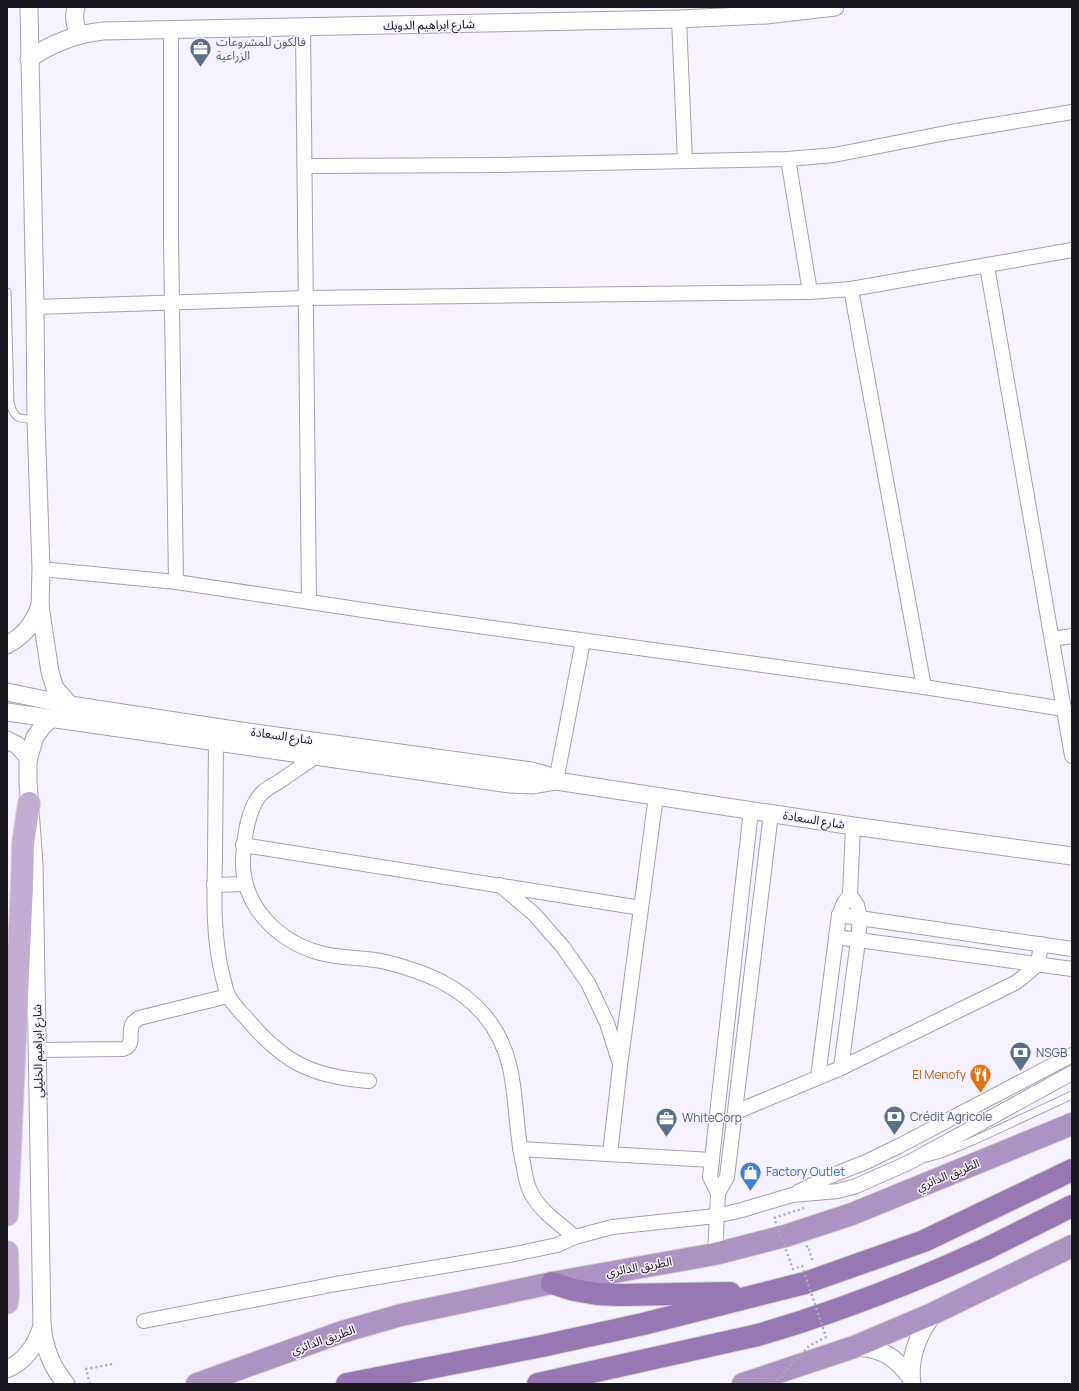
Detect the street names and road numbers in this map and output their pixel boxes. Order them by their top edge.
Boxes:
street label: شارع ابراهيم الدوبك [383,15,475,35]
street label: شارع السعادة [250,723,314,749]
street label: شارع السعادة [782,806,846,834]
street label: شارع ابراهيم الخليلي [28,1004,49,1098]
street label: الطريق الدائري [914,1154,983,1197]
street label: الطريق الدائري [604,1252,674,1282]
street label: الطريق الدائري [288,1321,358,1360]

